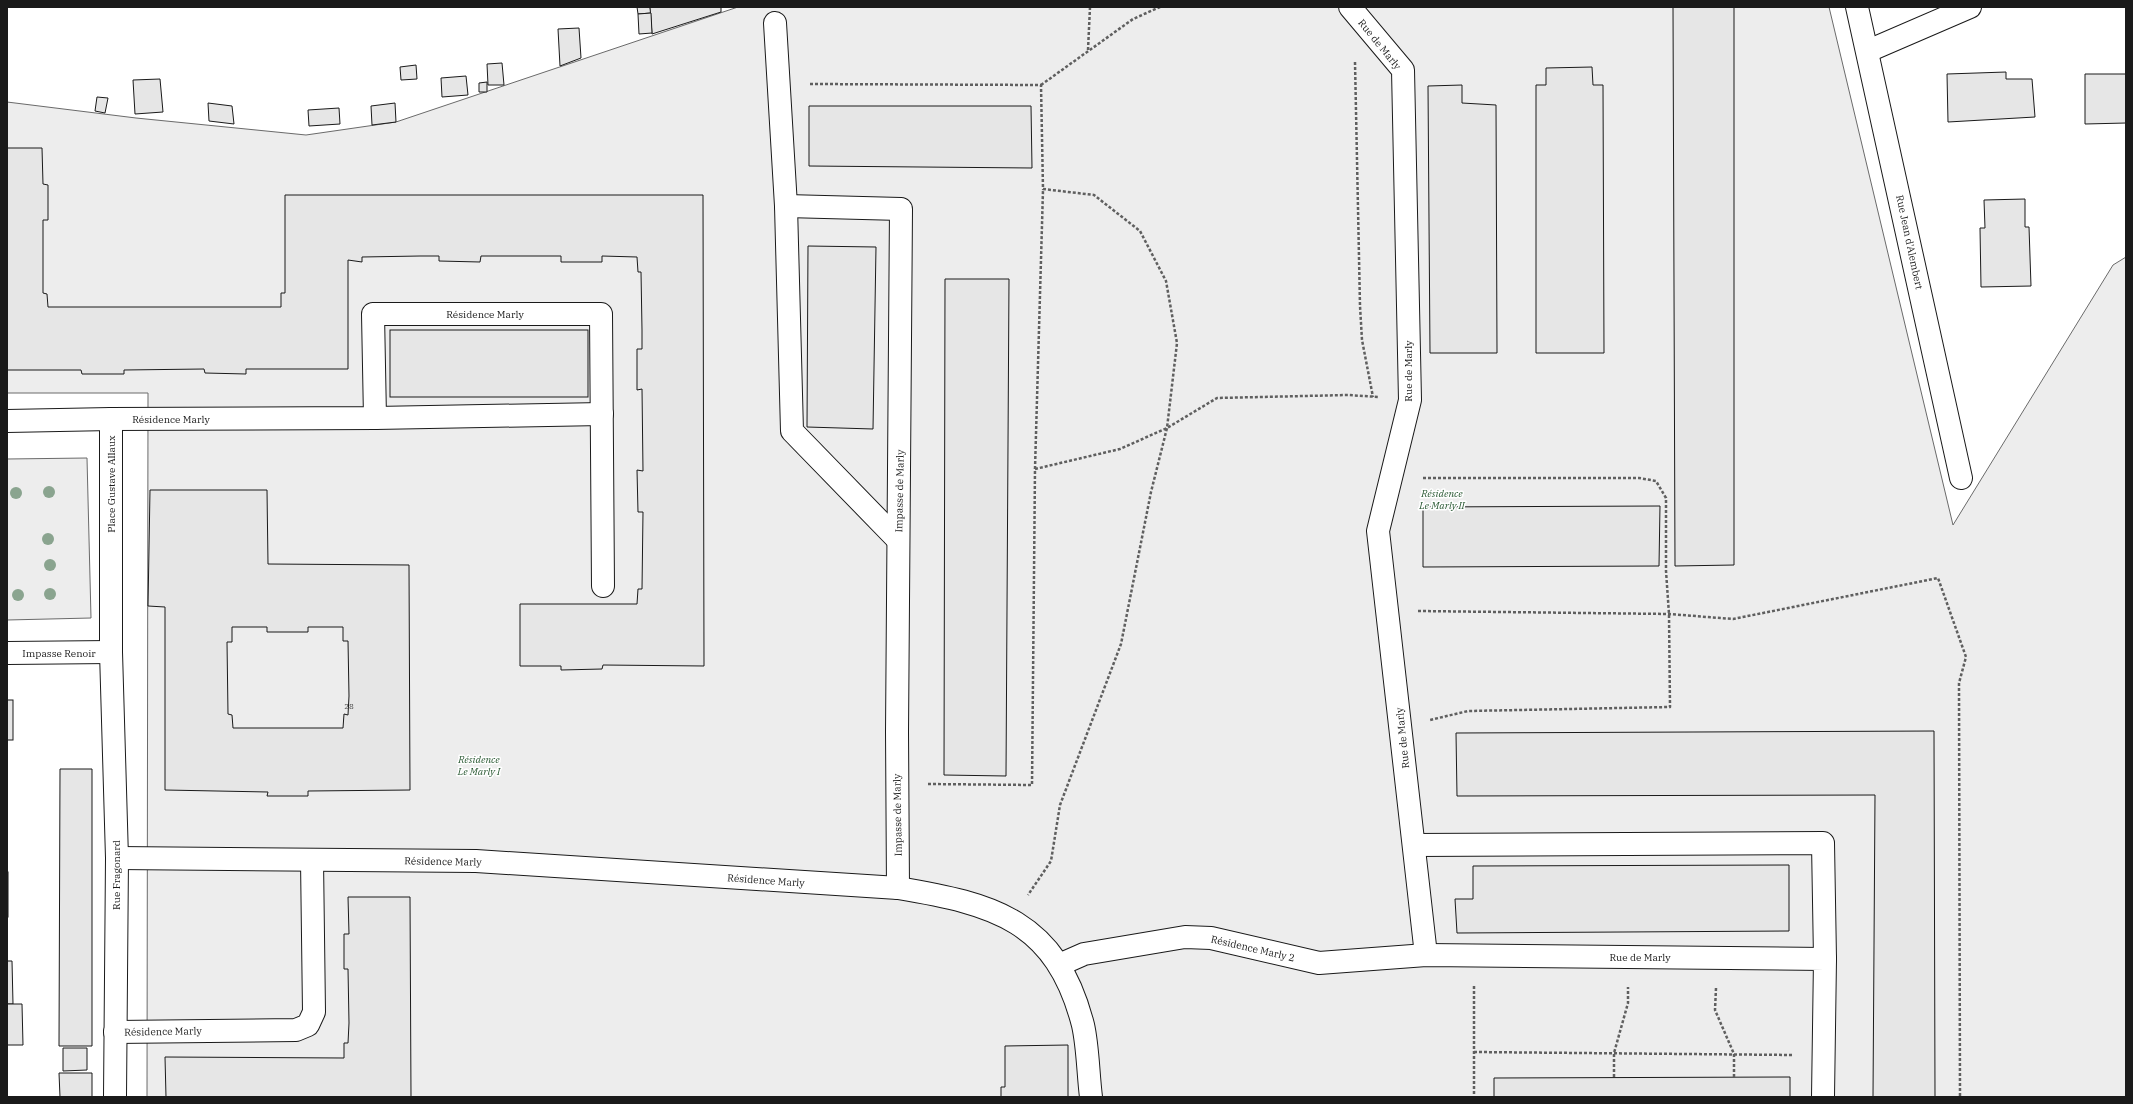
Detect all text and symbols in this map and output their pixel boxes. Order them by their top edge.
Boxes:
street label: Rue de Marly [1355,16,1404,73]
street label: Rue Jean d'Alembert [1893,194,1926,291]
street label: Résidence Marly [446,308,524,321]
street label: Rue de Marly [1402,340,1415,402]
street label: Résidence Marly [132,413,210,426]
street label: Place Gustave Allaux [105,435,118,533]
street label: Impasse de Marly [892,449,907,533]
park label: Résidence Le Marly II [1418,487,1466,512]
street label: Impasse Renoir [22,647,96,660]
house number: 28 [344,701,354,711]
street label: Rue de Marly [1393,706,1412,769]
park label: Résidence Le Marly I [457,753,501,778]
street label: Impasse de Marly [890,773,905,856]
street label: Rue Fragonard [110,840,123,910]
street label: Résidence Marly [404,854,482,869]
street label: Résidence Marly [727,871,806,890]
street label: Résidence Marly 2 [1210,933,1296,964]
street label: Rue de Marly [1609,951,1671,964]
street label: Résidence Marly [124,1024,203,1039]

